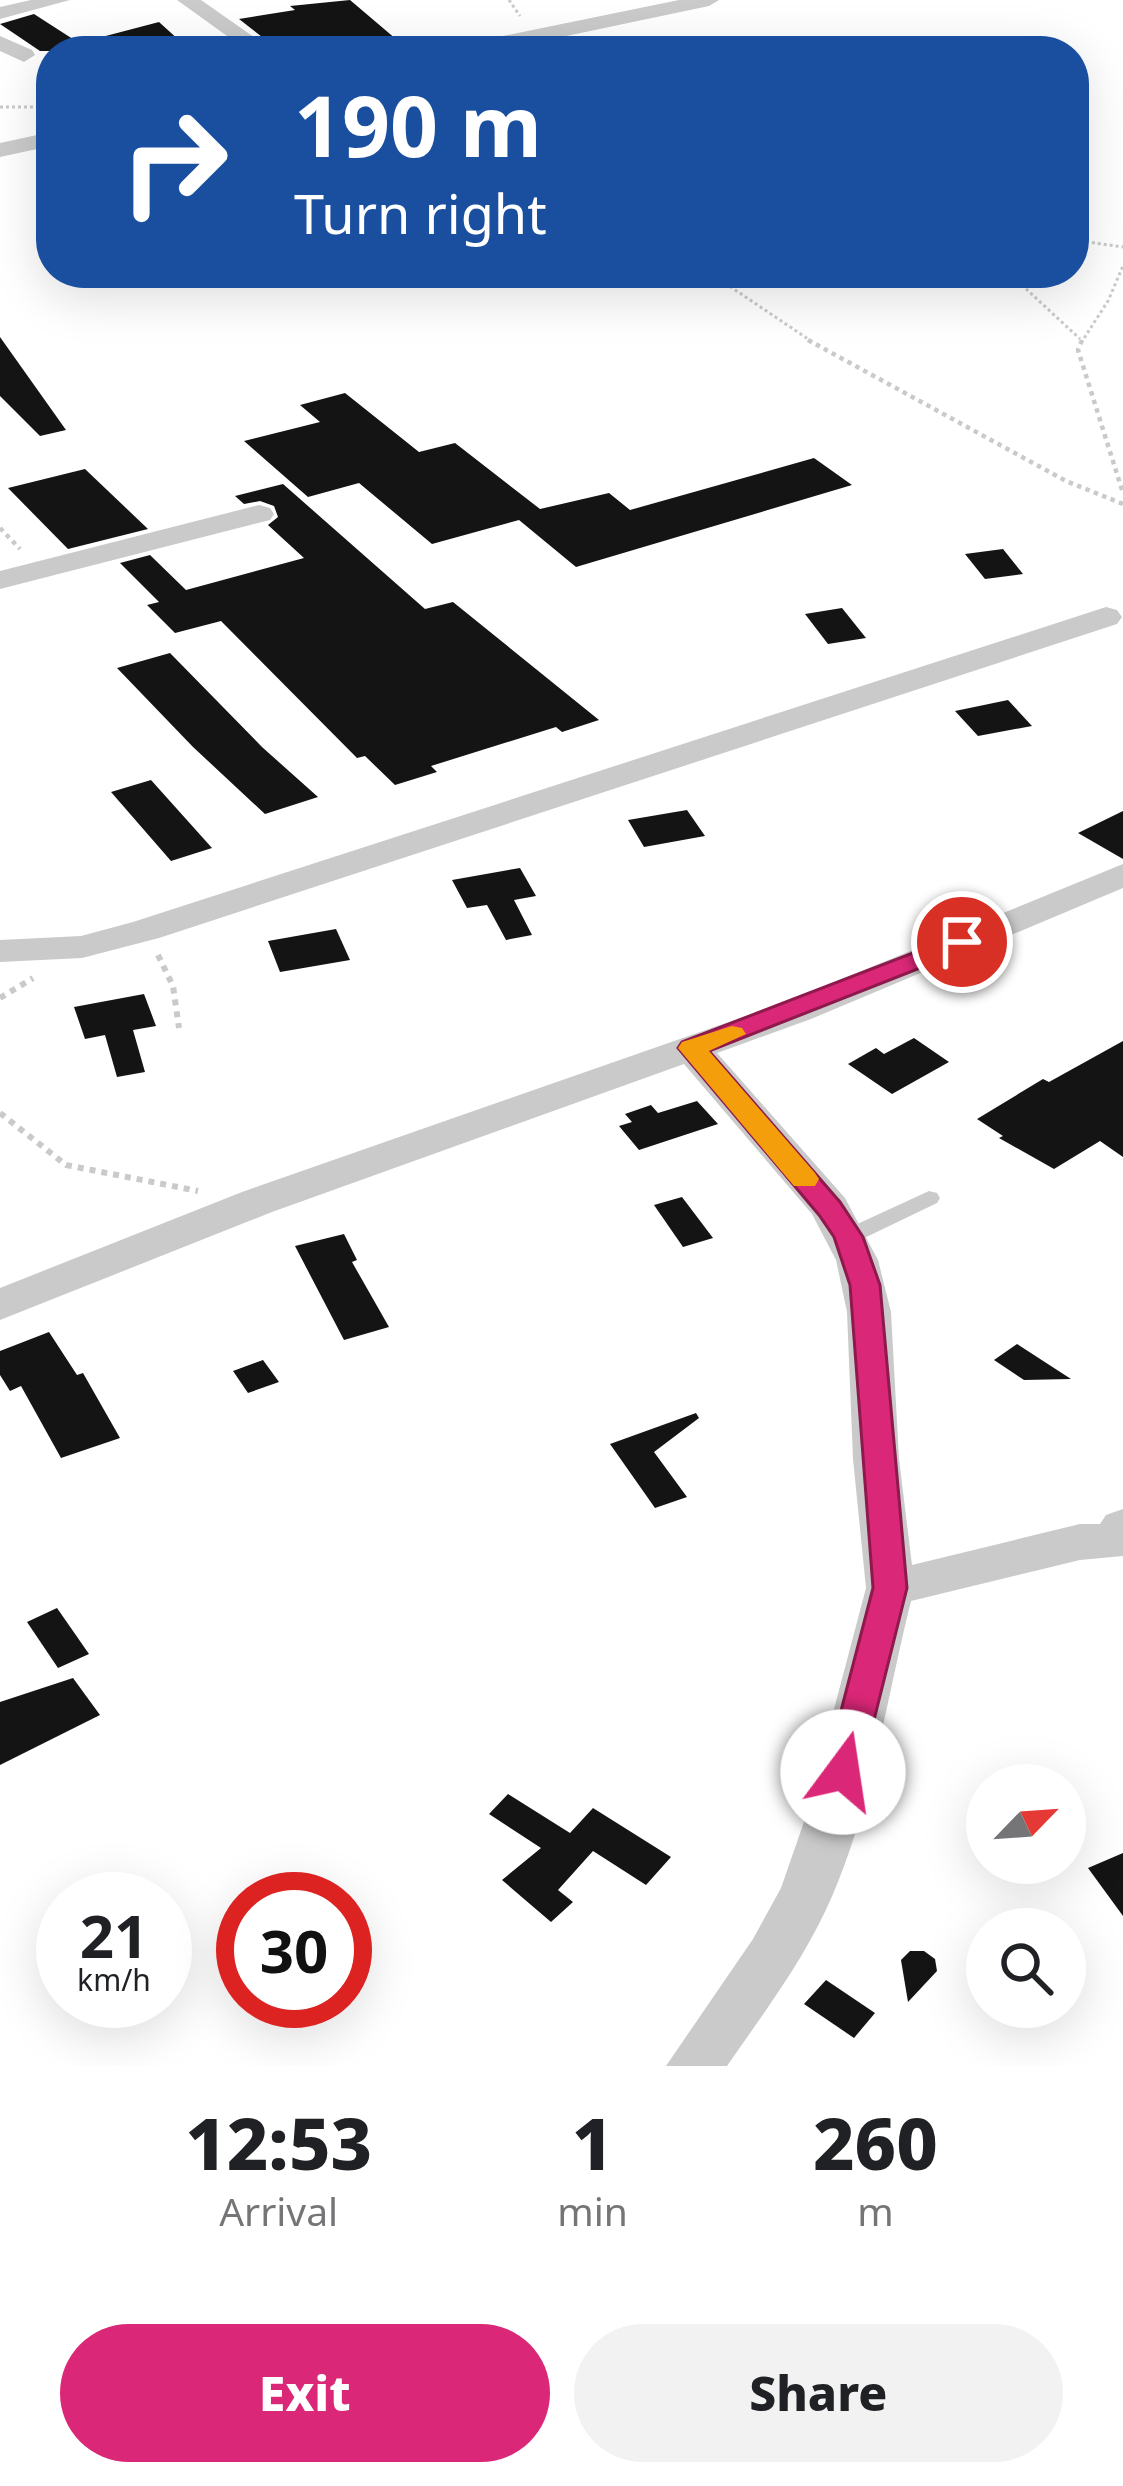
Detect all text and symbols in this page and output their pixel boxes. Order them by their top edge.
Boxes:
text: 190 m [294,67,542,182]
icon: right [96,84,252,240]
text: Turn right [294,176,547,250]
pin [911,891,1013,993]
icon: arrive [929,909,995,975]
position arrow [780,1709,906,1835]
north arrow [966,1764,1086,1884]
map controls [966,1764,1086,2028]
speed limit sign: 30 [216,1872,372,2028]
text: 21 [80,1894,148,1976]
button: search [966,1908,1086,2028]
text: km/h [77,1959,151,2000]
text: 12:53 [185,2093,372,2191]
text: 1 [572,2093,613,2191]
text: 260 [813,2093,938,2191]
text: Arrival [219,2184,338,2237]
text: min [557,2184,628,2237]
text: m [857,2184,894,2237]
button: Exit [60,2324,550,2462]
button: Share [574,2324,1063,2462]

